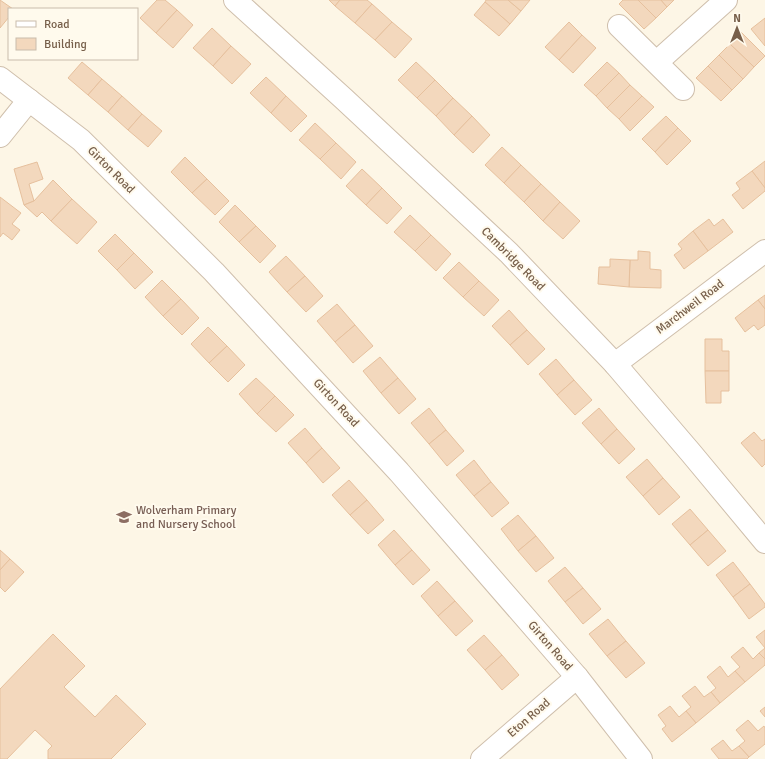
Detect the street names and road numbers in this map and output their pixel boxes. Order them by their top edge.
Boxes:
street label: Girton Road [84,143,138,197]
street label: Cambridge Road [478,224,548,294]
street label: Marchweil Road [653,276,727,338]
street label: Girton Road [310,376,362,430]
street label: Girton Road [524,618,576,674]
street label: Eton Road [504,695,554,741]

